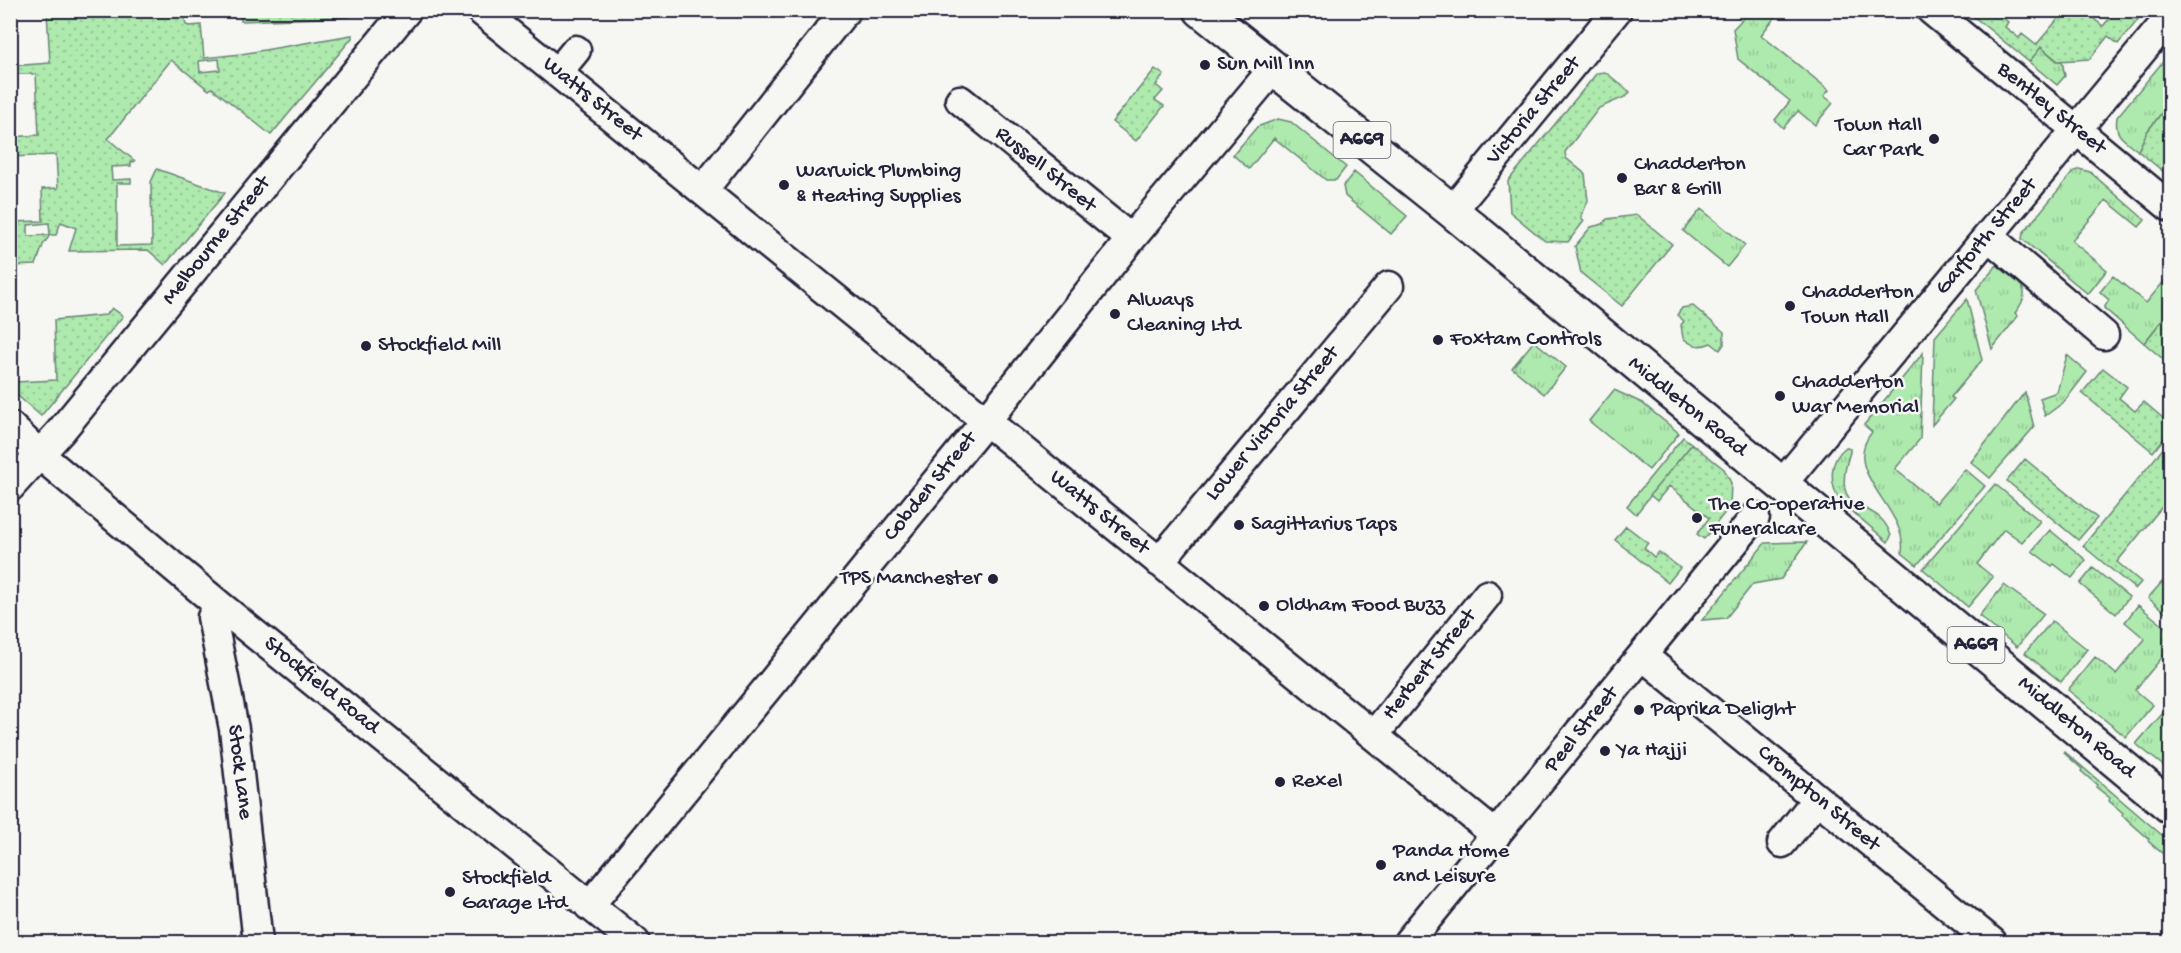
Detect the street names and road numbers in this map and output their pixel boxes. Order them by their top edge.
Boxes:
street label: Victoria Street [1480,50,1588,171]
street label: Watts Street [537,52,649,149]
street label: Bentley Street [1990,56,2112,162]
street label: Russell Street [989,121,1103,220]
road number: A669 [1334,122,1390,158]
street label: Melbourne Street [157,170,278,311]
street label: Garforth Street [1931,172,2045,301]
street label: Lower Victoria Street [1201,340,1347,507]
street label: Middleton Road [1622,351,1754,464]
street label: Cobden Street [879,425,984,547]
street label: Watts Street [1044,465,1156,562]
street label: Herbert Street [1377,603,1484,726]
road number: A669 [1948,627,2004,663]
street label: Stockfield Road [258,631,386,742]
street label: Middleton Road [2012,671,2142,786]
street label: Peel Street [1539,680,1626,779]
street label: Stock Lane [220,723,258,821]
street label: Crompton Street [1751,740,1886,859]

